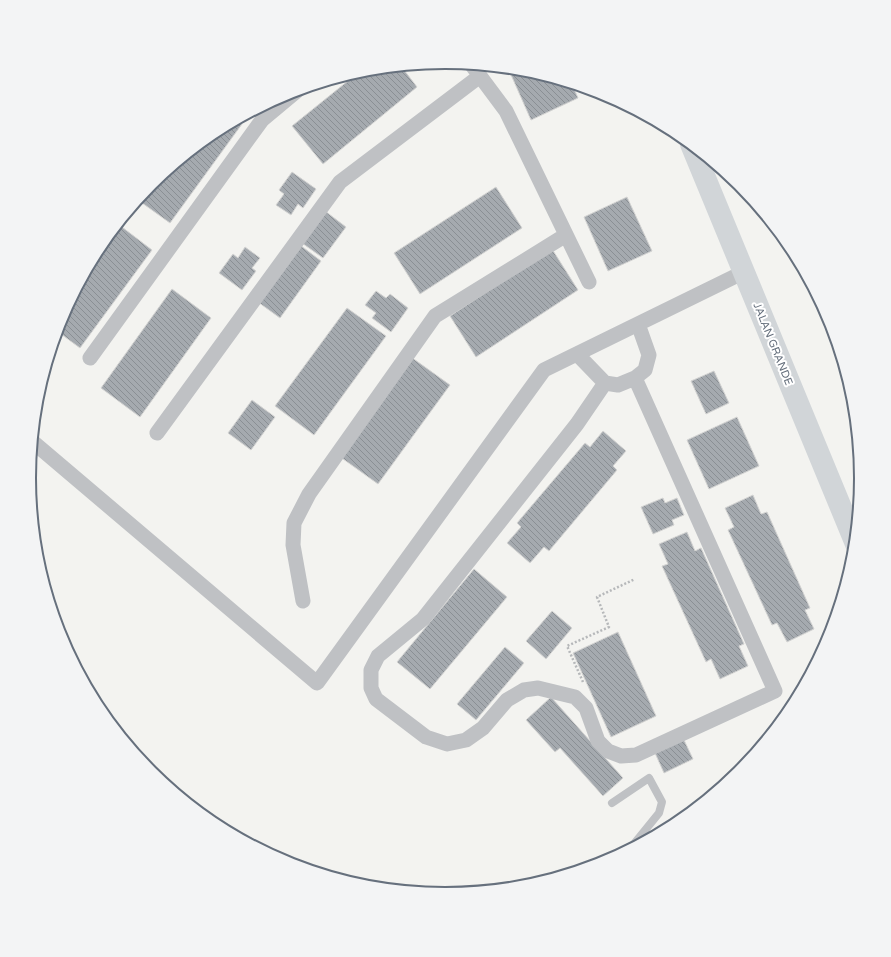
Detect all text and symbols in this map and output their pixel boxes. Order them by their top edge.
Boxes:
street label: JALAN GRANDE [751,301,795,387]

